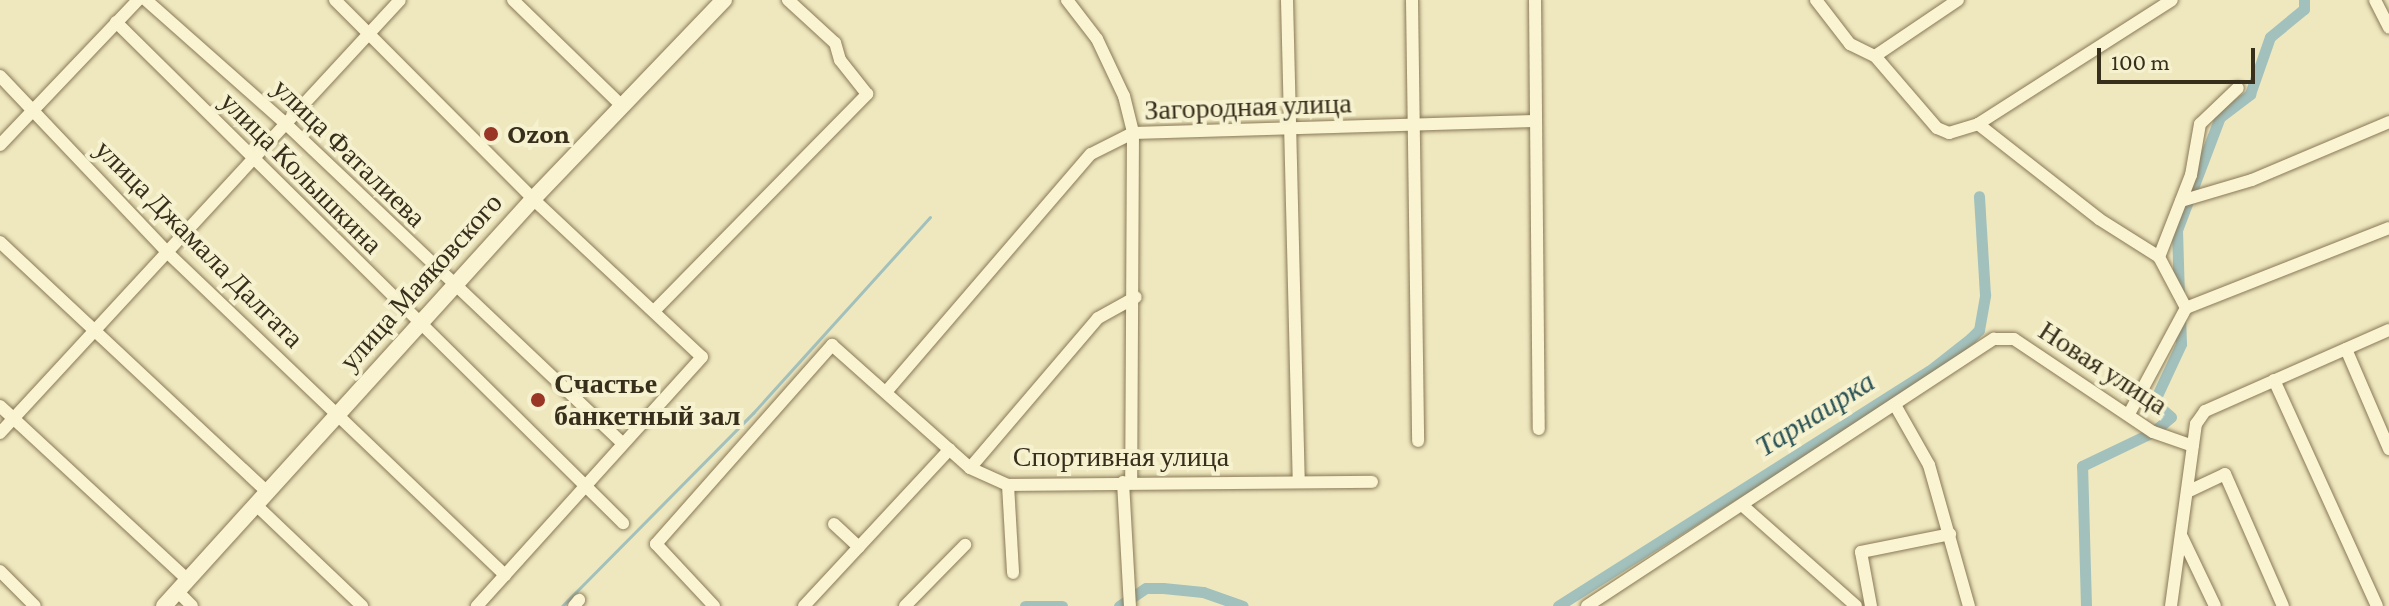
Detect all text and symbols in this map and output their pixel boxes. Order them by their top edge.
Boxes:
scale bar [2101,32,2259,82]
text: 100 m [2111,48,2170,75]
street label: улица Фаталиева [265,71,433,235]
street label: улица Колышкина [213,85,389,261]
street label: Загородная улица [1144,87,1352,127]
place label: Ozon [507,117,570,151]
marker: Ozon [482,125,500,143]
street label: улица Джамала Далгата [88,133,310,355]
street label: улица Маяковского [332,186,510,378]
street label: Новая улица [2032,314,2174,422]
water label: Тарнаирка [1749,363,1881,465]
place label: Счастье банкетный зал [554,367,740,433]
marker: Счастье банкетный зал [529,391,547,409]
street label: Спортивная улица [1013,440,1229,474]

